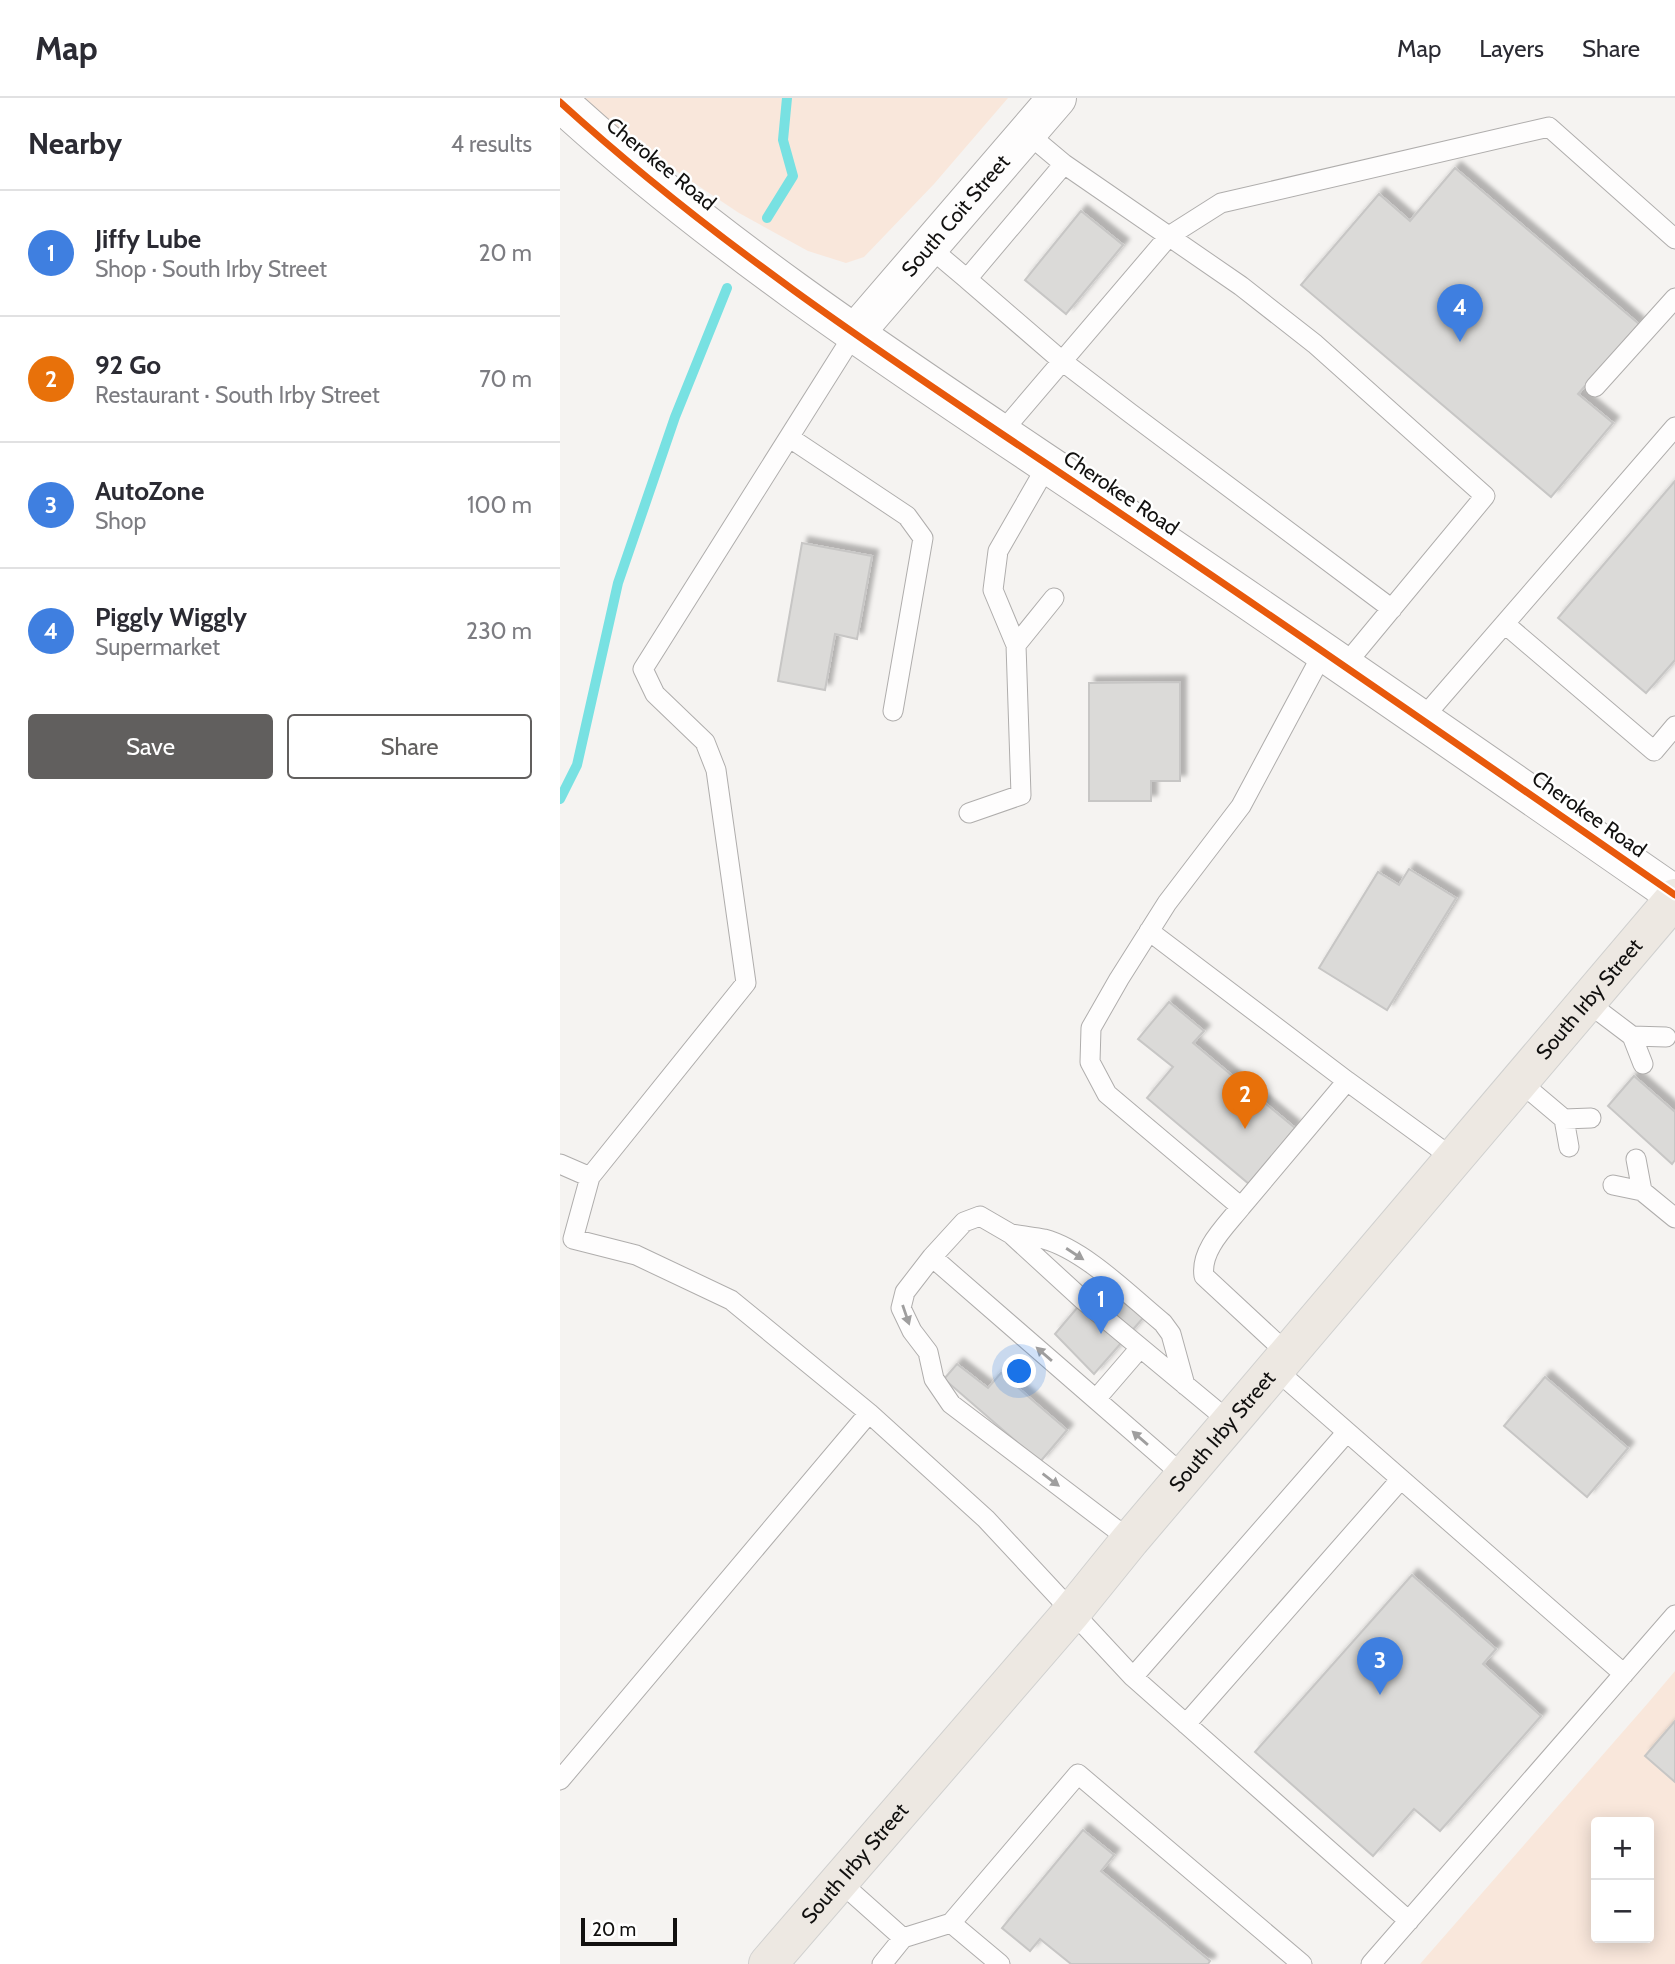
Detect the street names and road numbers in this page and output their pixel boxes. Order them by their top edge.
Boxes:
street label: Cherokee Road [601,112,721,215]
street label: South Coit Street [896,149,1015,281]
street label: Cherokee Road [1059,445,1184,540]
street label: Cherokee Road [1527,765,1651,862]
street label: South Irby Street [1530,933,1647,1064]
street label: South Irby Street [1164,1366,1280,1497]
street label: South Irby Street [796,1798,913,1928]

